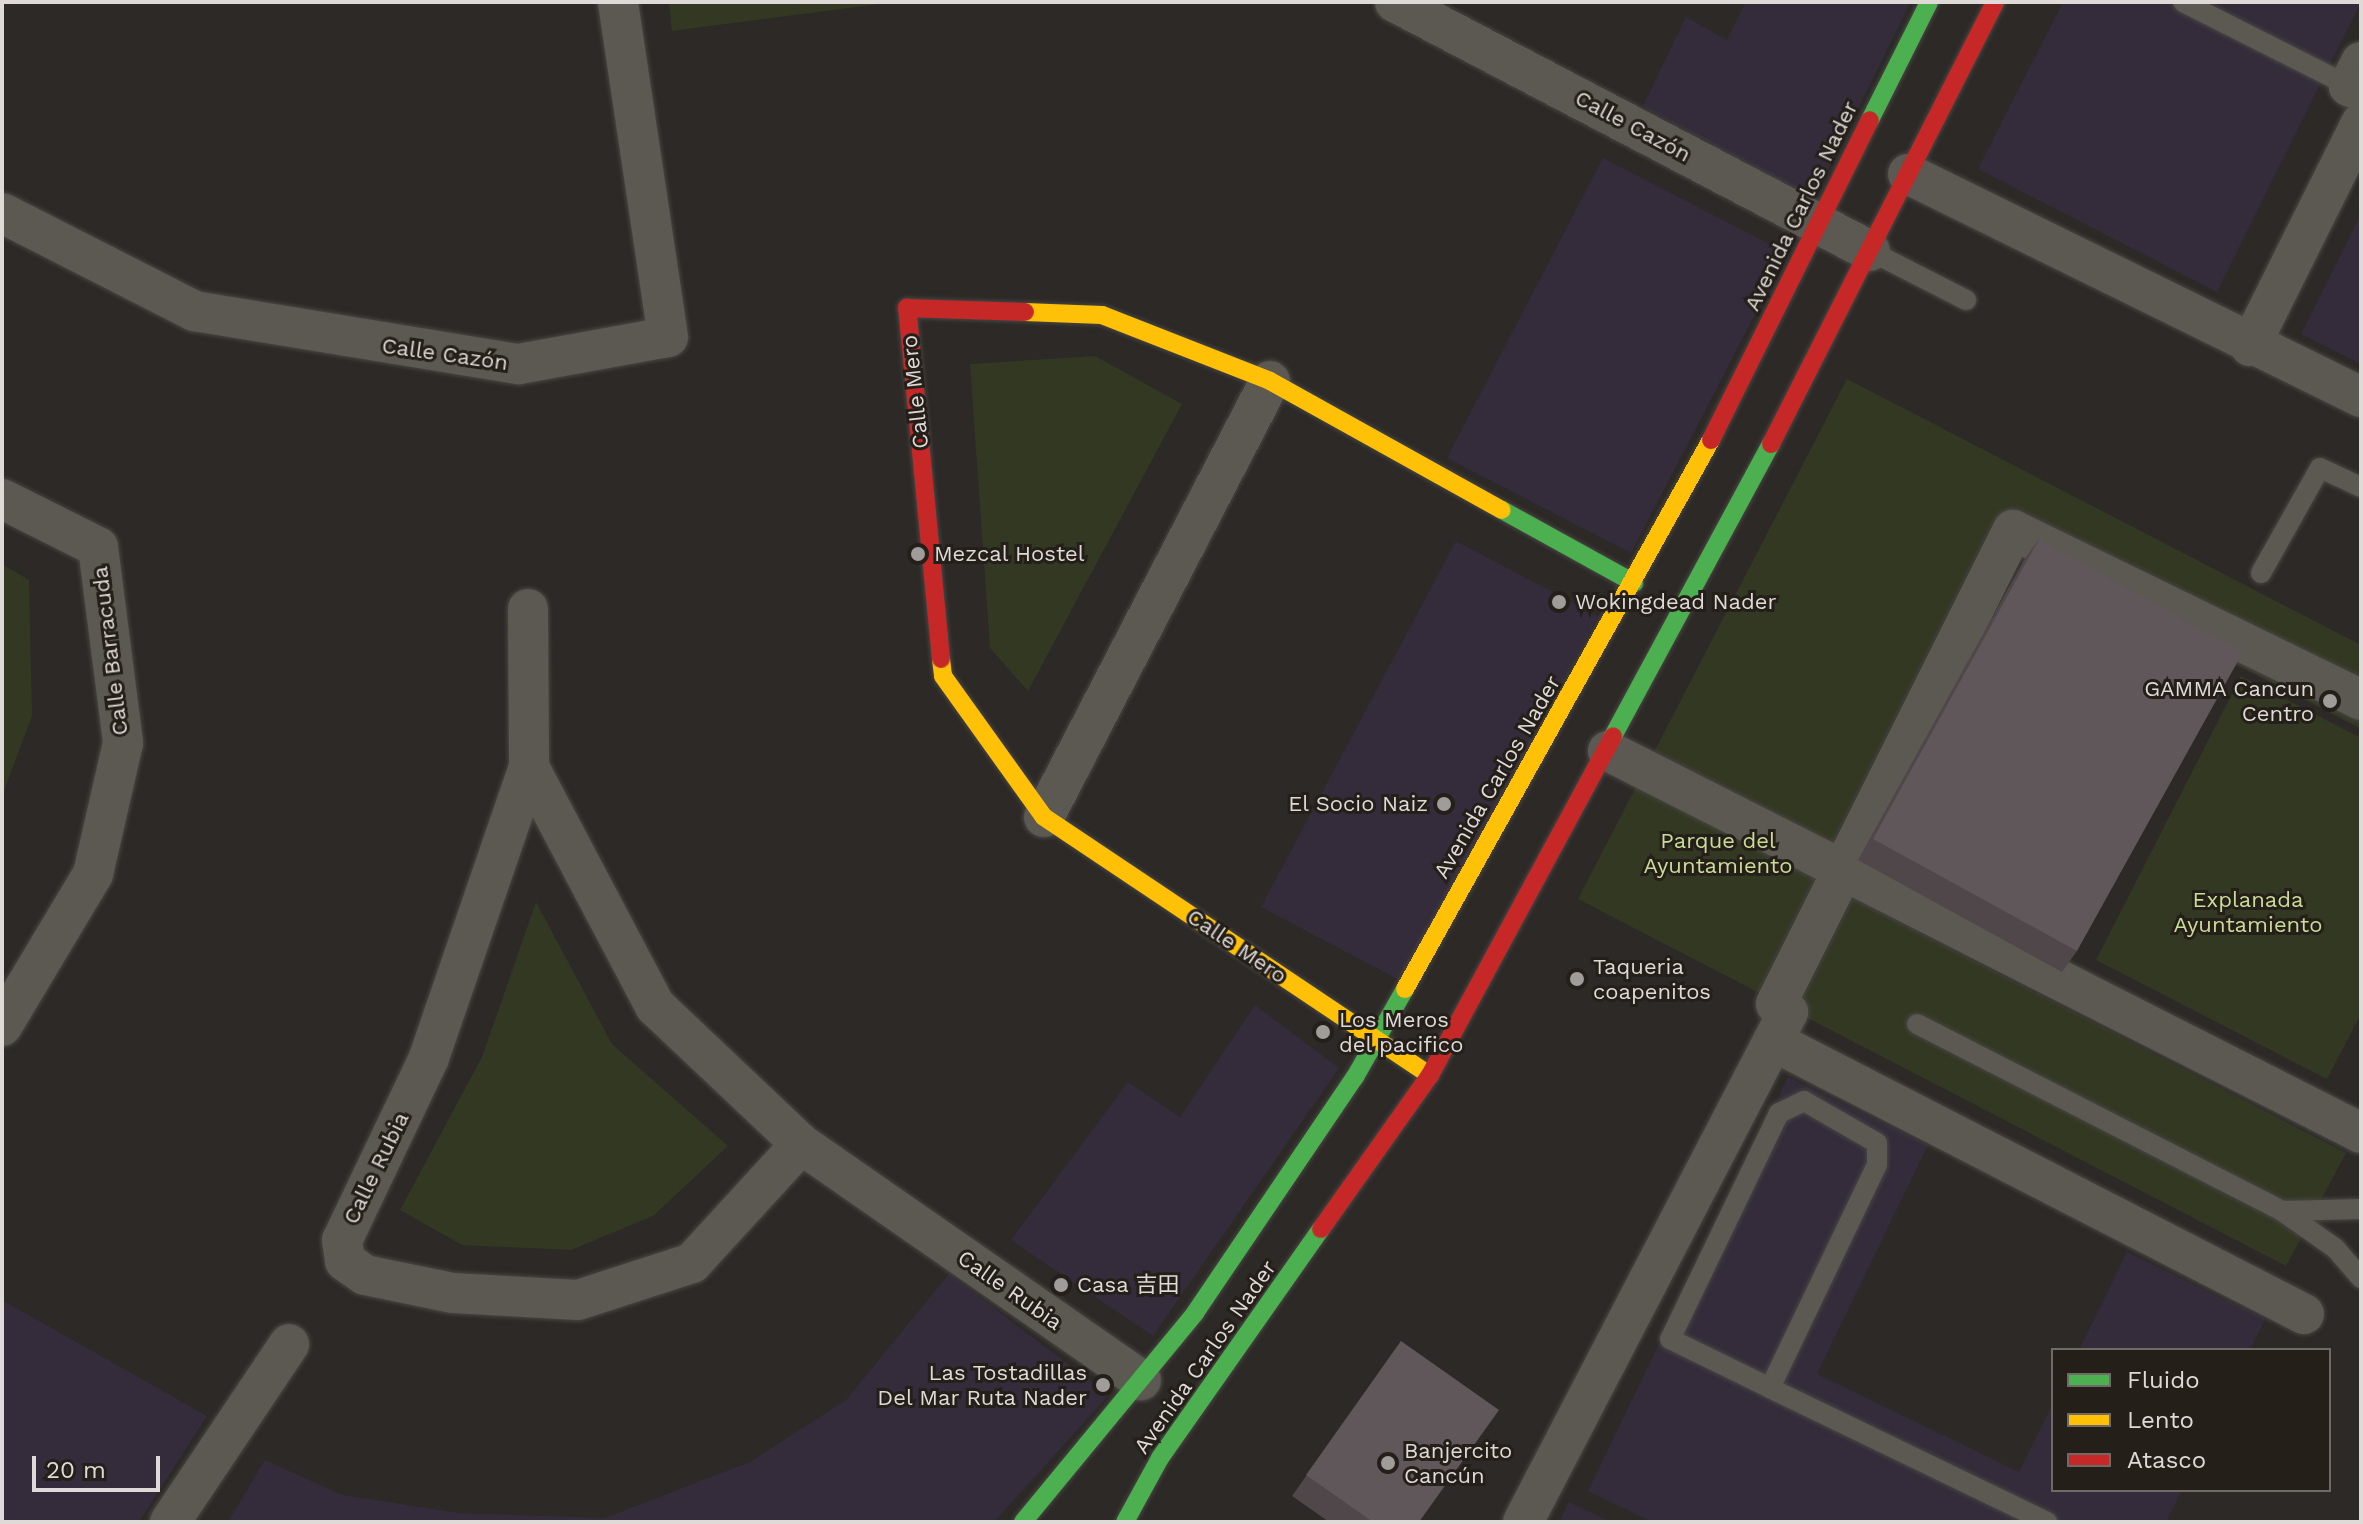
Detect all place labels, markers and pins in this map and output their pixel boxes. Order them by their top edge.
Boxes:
place label: Mezcal Hostel [934,541,1085,567]
marker: Mezcal Hostel [909,545,927,563]
place label: Wokingdead Nader [1575,589,1776,615]
marker: Wokingdead Nader [1550,593,1568,611]
place label: GAMMA Cancun Centro [2143,675,2314,726]
marker: GAMMA Cancun Centro [2321,692,2339,710]
place label: El Socio Naiz [1287,791,1428,817]
marker: El Socio Naiz [1435,795,1453,813]
place label: Taqueria coapenitos [1593,953,1711,1004]
marker: Taqueria coapenitos [1568,970,1586,988]
place label: Los Meros del pacifico [1339,1006,1464,1058]
marker: Los Meros del pacifico [1314,1023,1332,1041]
place label: Casa 吉田 [1077,1272,1180,1298]
marker: Casa 吉田 [1052,1276,1070,1294]
place label: Las Tostadillas Del Mar Ruta Nader [876,1359,1087,1410]
marker: Las Tostadillas Del Mar Ruta Nader [1094,1376,1112,1394]
place label: Banjercito Cancún [1404,1437,1512,1488]
marker: Banjercito Cancún [1379,1454,1397,1472]

